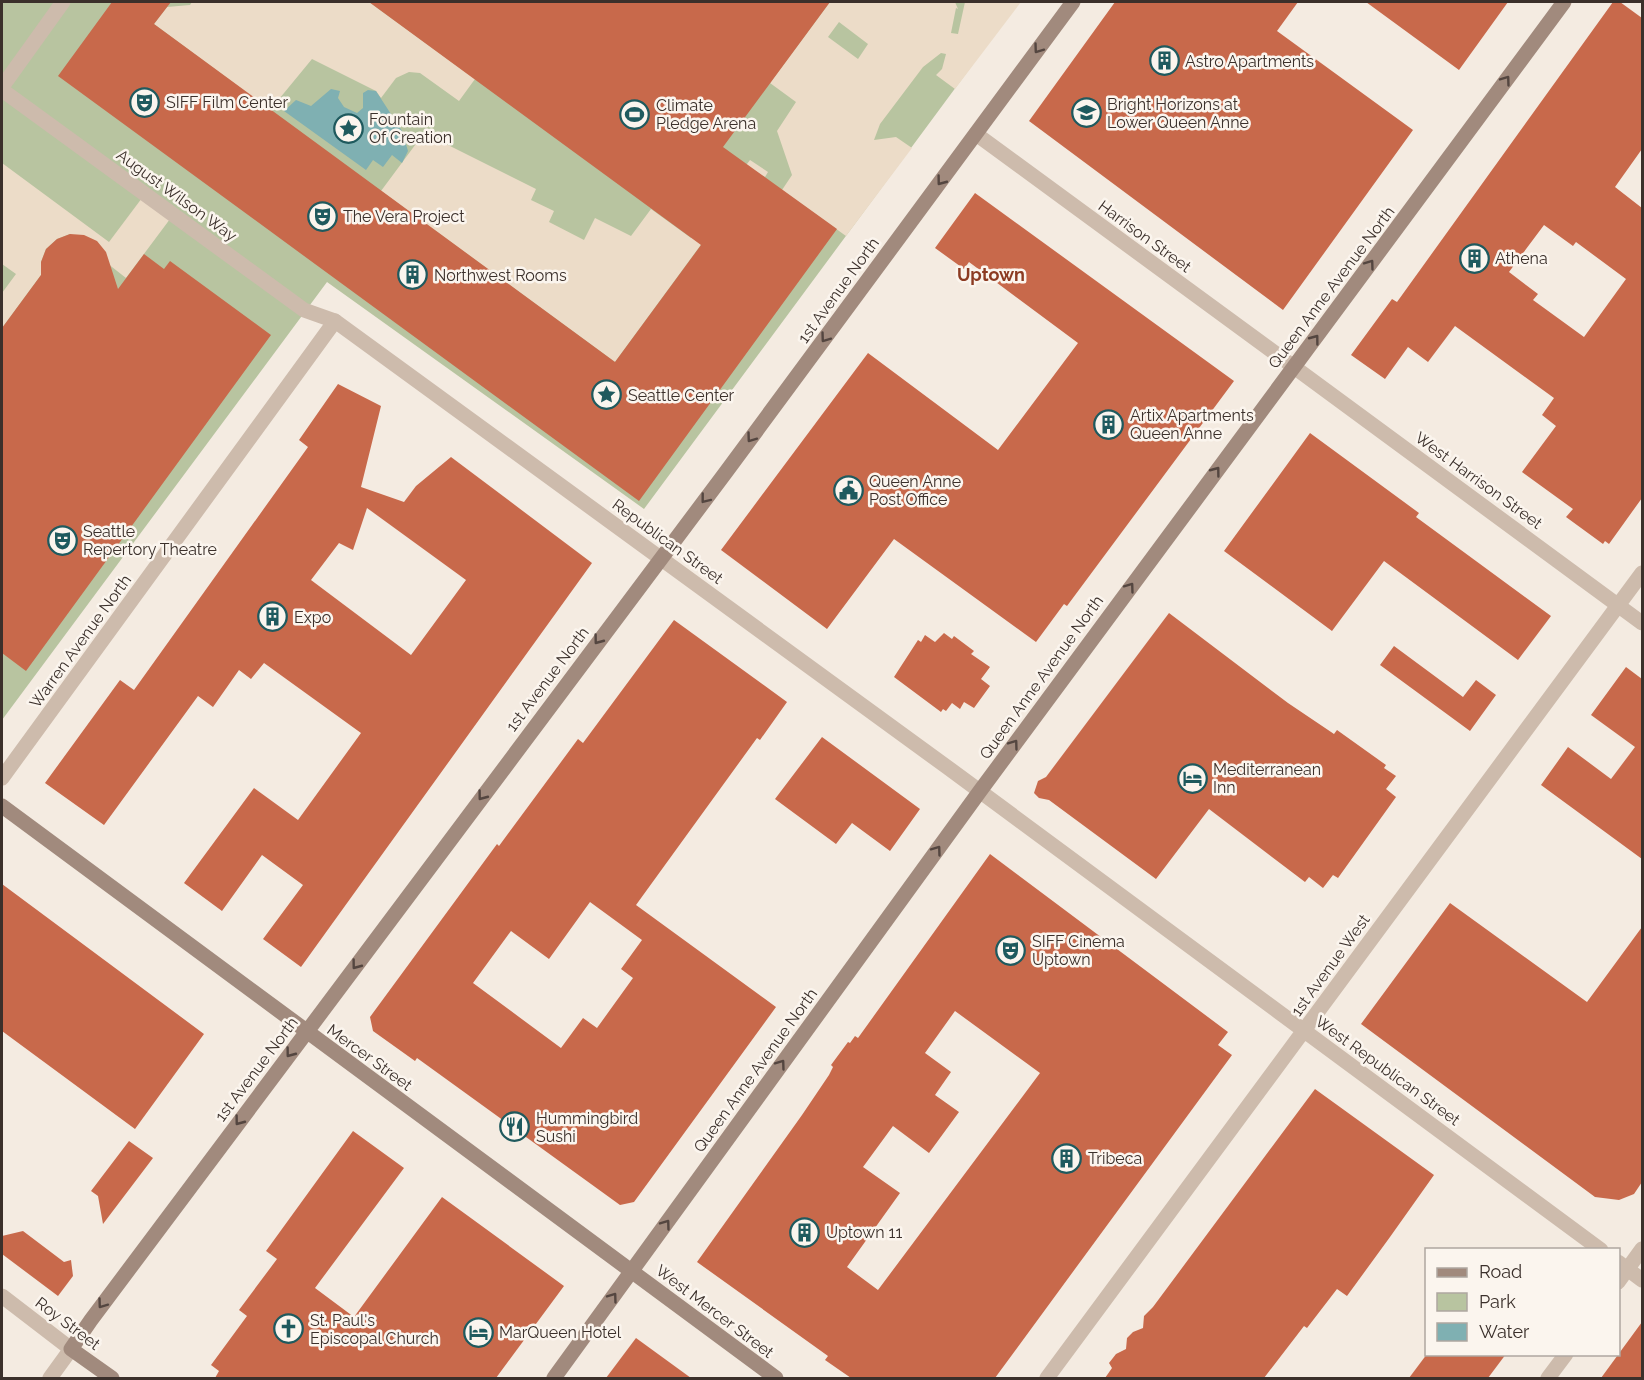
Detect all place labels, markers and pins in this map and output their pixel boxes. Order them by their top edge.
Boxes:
building icon: Astro Apartments [1148,45,1180,77]
place label: Astro Apartments [1185,52,1314,71]
theatre icon: SIFF Film Center [129,86,161,118]
place label: SIFF Film Center [166,93,289,112]
place label: Bright Horizons at Lower Queen Anne [1107,95,1249,132]
place label: Climate Pledge Arena [656,96,756,133]
school or university icon: Bright Horizons at Lower Queen Anne [1070,97,1102,129]
sports icon: Climate Pledge Arena [619,98,651,130]
place label: Fountain Of Creation [369,110,452,147]
place icon: Fountain Of Creation [332,112,364,144]
theatre icon: The Vera Project [306,200,338,232]
place label: The Vera Project [343,207,465,226]
building icon: Athena [1458,242,1490,274]
place label: Athena [1495,249,1548,268]
building icon: Northwest Rooms [397,259,429,291]
place label: Northwest Rooms [434,266,567,285]
place icon: Seattle Center [591,379,623,411]
place label: Seattle Center [628,386,735,405]
place label: Artix Apartments Queen Anne [1130,406,1254,443]
building icon: Artix Apartments Queen Anne [1093,408,1125,440]
place label: Queen Anne Post Office [869,472,961,509]
public building icon: Queen Anne Post Office [832,474,864,506]
place label: Seattle Repertory Theatre [83,522,217,559]
theatre icon: Seattle Repertory Theatre [46,524,78,556]
building icon: Expo [257,601,289,633]
place label: Expo [294,608,331,627]
place label: Mediterranean Inn [1213,760,1321,797]
hotel icon: Mediterranean Inn [1176,762,1208,794]
place label: SIFF Cinema Uptown [1032,932,1125,969]
theatre icon: SIFF Cinema Uptown [995,934,1027,966]
place label: Hummingbird Sushi [536,1109,638,1146]
restaurant icon: Hummingbird Sushi [499,1111,531,1143]
building icon: Tribeca [1051,1142,1083,1174]
place label: Tribeca [1088,1149,1142,1168]
building icon: Uptown 11 [789,1216,821,1248]
place label: Uptown 11 [826,1223,902,1242]
place label: St. Paul's Episcopal Church [310,1311,439,1348]
church icon: St. Paul's Episcopal Church [273,1313,305,1345]
hotel icon: MarQueen Hotel [462,1316,494,1348]
place label: MarQueen Hotel [499,1323,622,1342]

